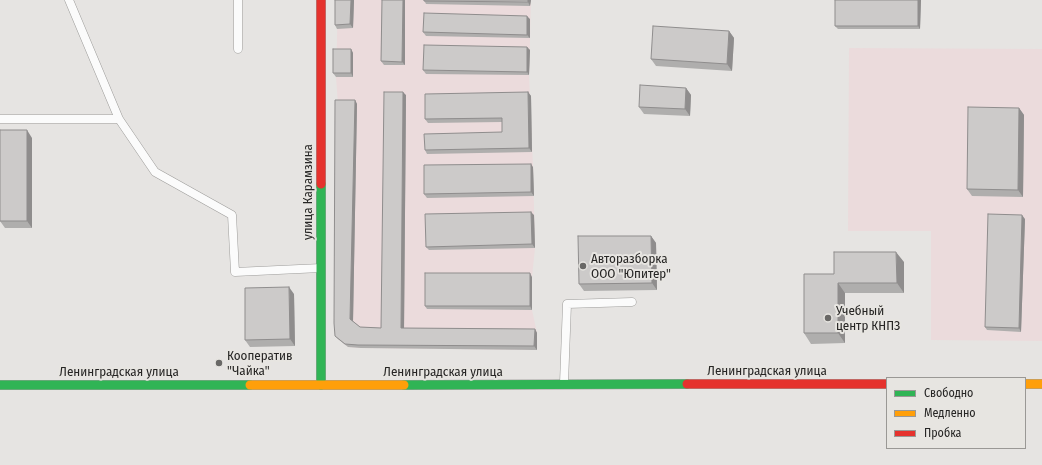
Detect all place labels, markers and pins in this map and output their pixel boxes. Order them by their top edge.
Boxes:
place label: Авторазборка ООО "Юпитер" [591,251,671,282]
marker: Авторазборка ООО "Юпитер" [578,261,588,271]
place label: Учебный центр КНПЗ [836,303,900,334]
marker: Учебный центр КНПЗ [823,313,833,323]
place label: Кооператив "Чайка" [227,348,292,379]
marker: Кооператив "Чайка" [214,358,224,368]

